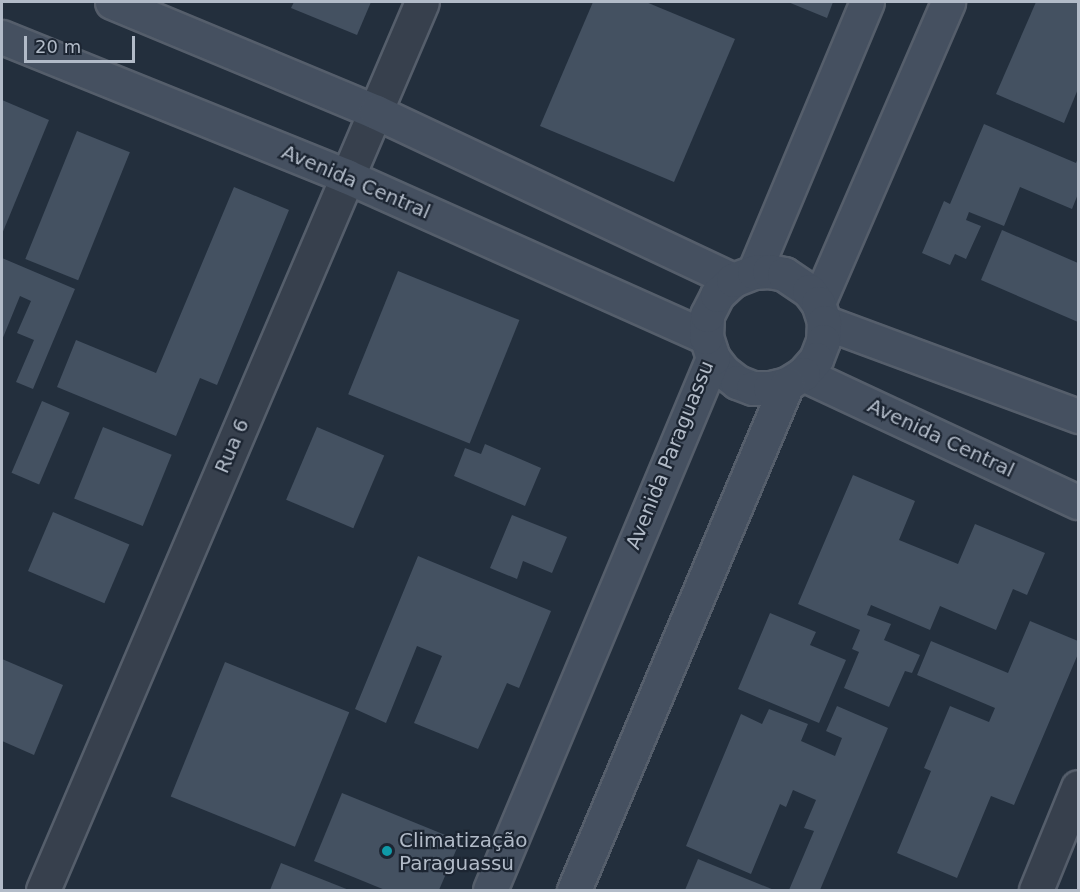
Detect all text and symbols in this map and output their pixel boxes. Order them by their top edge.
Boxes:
scale bar [27,24,138,62]
text: 20 m [35,36,81,57]
street label: Avenida Central [278,140,434,224]
street label: Avenida Paraguassu [621,357,719,553]
street label: Avenida Central [864,394,1018,482]
street label: Rua 6 [210,415,254,477]
place label: Climatização Paraguassu [399,828,527,875]
marker: Climatização Paraguassu [380,844,394,858]

